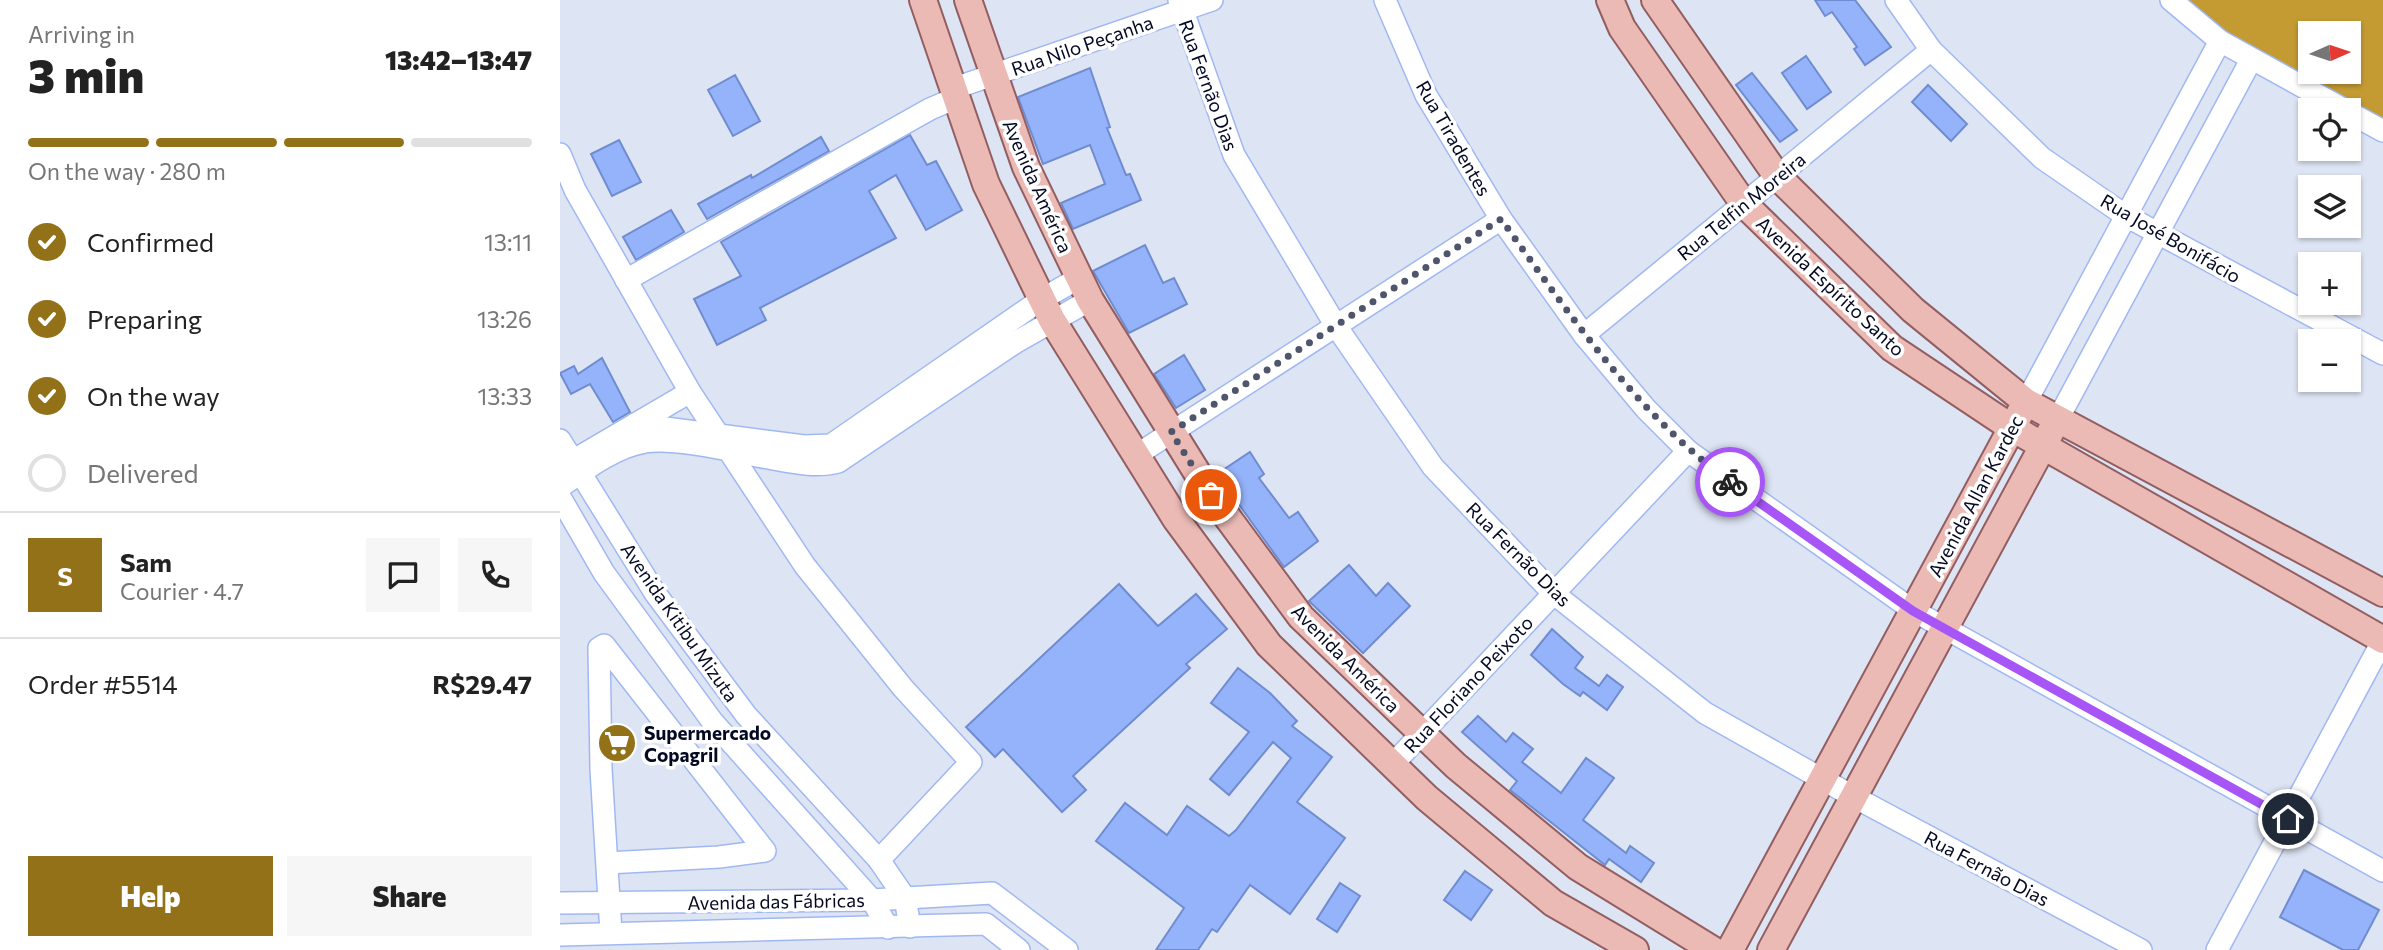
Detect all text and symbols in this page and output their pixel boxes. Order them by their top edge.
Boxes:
street label: Rua Nilo Peçanha [1008,10,1156,80]
street label: Rua Fernão Dias [1175,16,1243,154]
text: Arriving in [28,20,135,48]
north arrow [2298,21,2361,84]
map controls [2298,21,2361,392]
text: 13:42–13:47 [385,44,532,75]
text: 3 min [28,46,144,102]
street label: Rua Tiradentes [1412,76,1496,200]
button: locate [2298,98,2361,161]
street label: Avenida América [998,116,1078,256]
street label: Rua Telfin Moreira [1672,147,1810,265]
text: On the way · 280 m [28,157,226,185]
button: layers [2298,175,2361,238]
street label: Rua José Bonifácio [2097,189,2245,287]
street label: Avenida Espírito Santo [1752,211,1910,361]
icon: check [28,223,66,261]
text: Confirmed [87,226,214,257]
text: 13:11 [484,228,532,256]
button: + [2298,252,2361,315]
icon: check [28,300,66,338]
text: Preparing [87,303,202,334]
text: 13:26 [477,305,532,333]
button: − [2298,329,2361,392]
icon: check [28,377,66,415]
text: On the way [87,380,220,411]
text: 13:33 [477,382,532,410]
street label: Avenida Allan Kardec [1923,411,2027,581]
courier [1695,447,1765,517]
text: Delivered [87,457,198,488]
icon: bike [1711,463,1749,501]
pin [1181,465,1241,525]
icon: bag [1192,476,1230,514]
street label: Rua Fernão Dias [1462,497,1576,611]
button: chat [366,538,440,612]
button: phone [458,538,532,612]
street label: Avenida Kitibu Mizuta [616,538,744,706]
text: Sam [120,546,172,577]
text: S [57,560,73,591]
text: Courier · 4.7 [120,577,244,605]
street label: Avenida América [1287,599,1405,717]
street label: Rua Floriano Peixoto [1399,611,1537,757]
text: Order #5514 [28,668,178,699]
text: R$29.47 [432,668,532,699]
place label: Supermercado Copagril [644,721,771,766]
supermarket icon: Supermercado Copagril [596,722,638,764]
pin [2258,789,2318,849]
icon: home [2269,800,2307,838]
street label: Rua Fernão Dias [1921,825,2053,911]
button: Help [28,856,273,936]
button: Share [287,856,532,936]
street label: Avenida das Fábricas [687,888,865,914]

